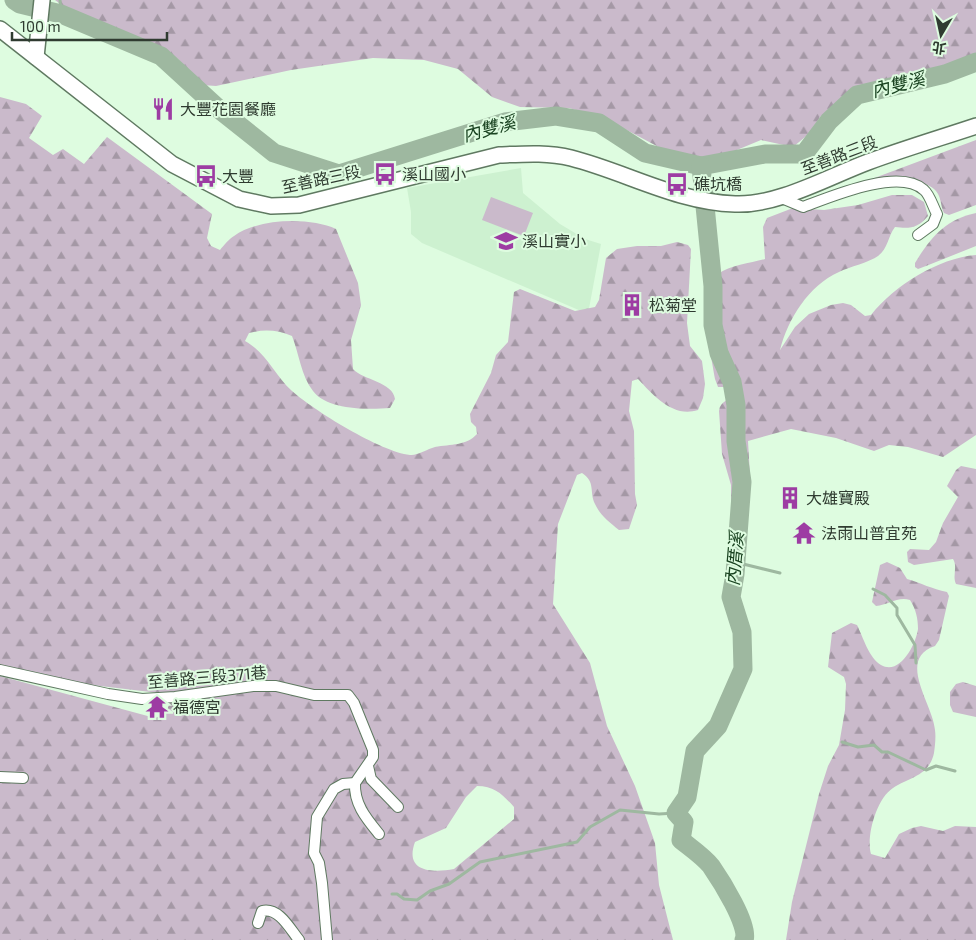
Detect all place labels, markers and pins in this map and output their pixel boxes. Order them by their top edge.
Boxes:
restaurant icon: 大豐花園餐廳 [150,96,176,122]
place label: 大豐花園餐廳 [180,99,276,118]
bus stop icon: 溪山國小 [372,161,398,187]
bus stop icon: 大豐 [193,163,219,189]
place label: 溪山國小 [402,164,466,183]
place label: 大豐 [222,166,254,185]
bus stop icon: 礁坑橋 [664,171,690,197]
place label: 礁坑橋 [694,174,742,193]
school or university icon: 溪山實小 [493,228,519,254]
place label: 溪山實小 [522,231,586,250]
building icon: 松菊堂 [619,292,645,318]
place label: 松菊堂 [649,295,697,314]
building icon: 大雄寶殿 [777,485,803,511]
place label: 大雄寶殿 [806,488,870,507]
temple icon: 法雨山普宜苑 [791,520,817,546]
place label: 法雨山普宜苑 [821,523,917,542]
temple icon: 福德宮 [144,694,170,720]
place label: 福德宮 [173,697,221,716]

